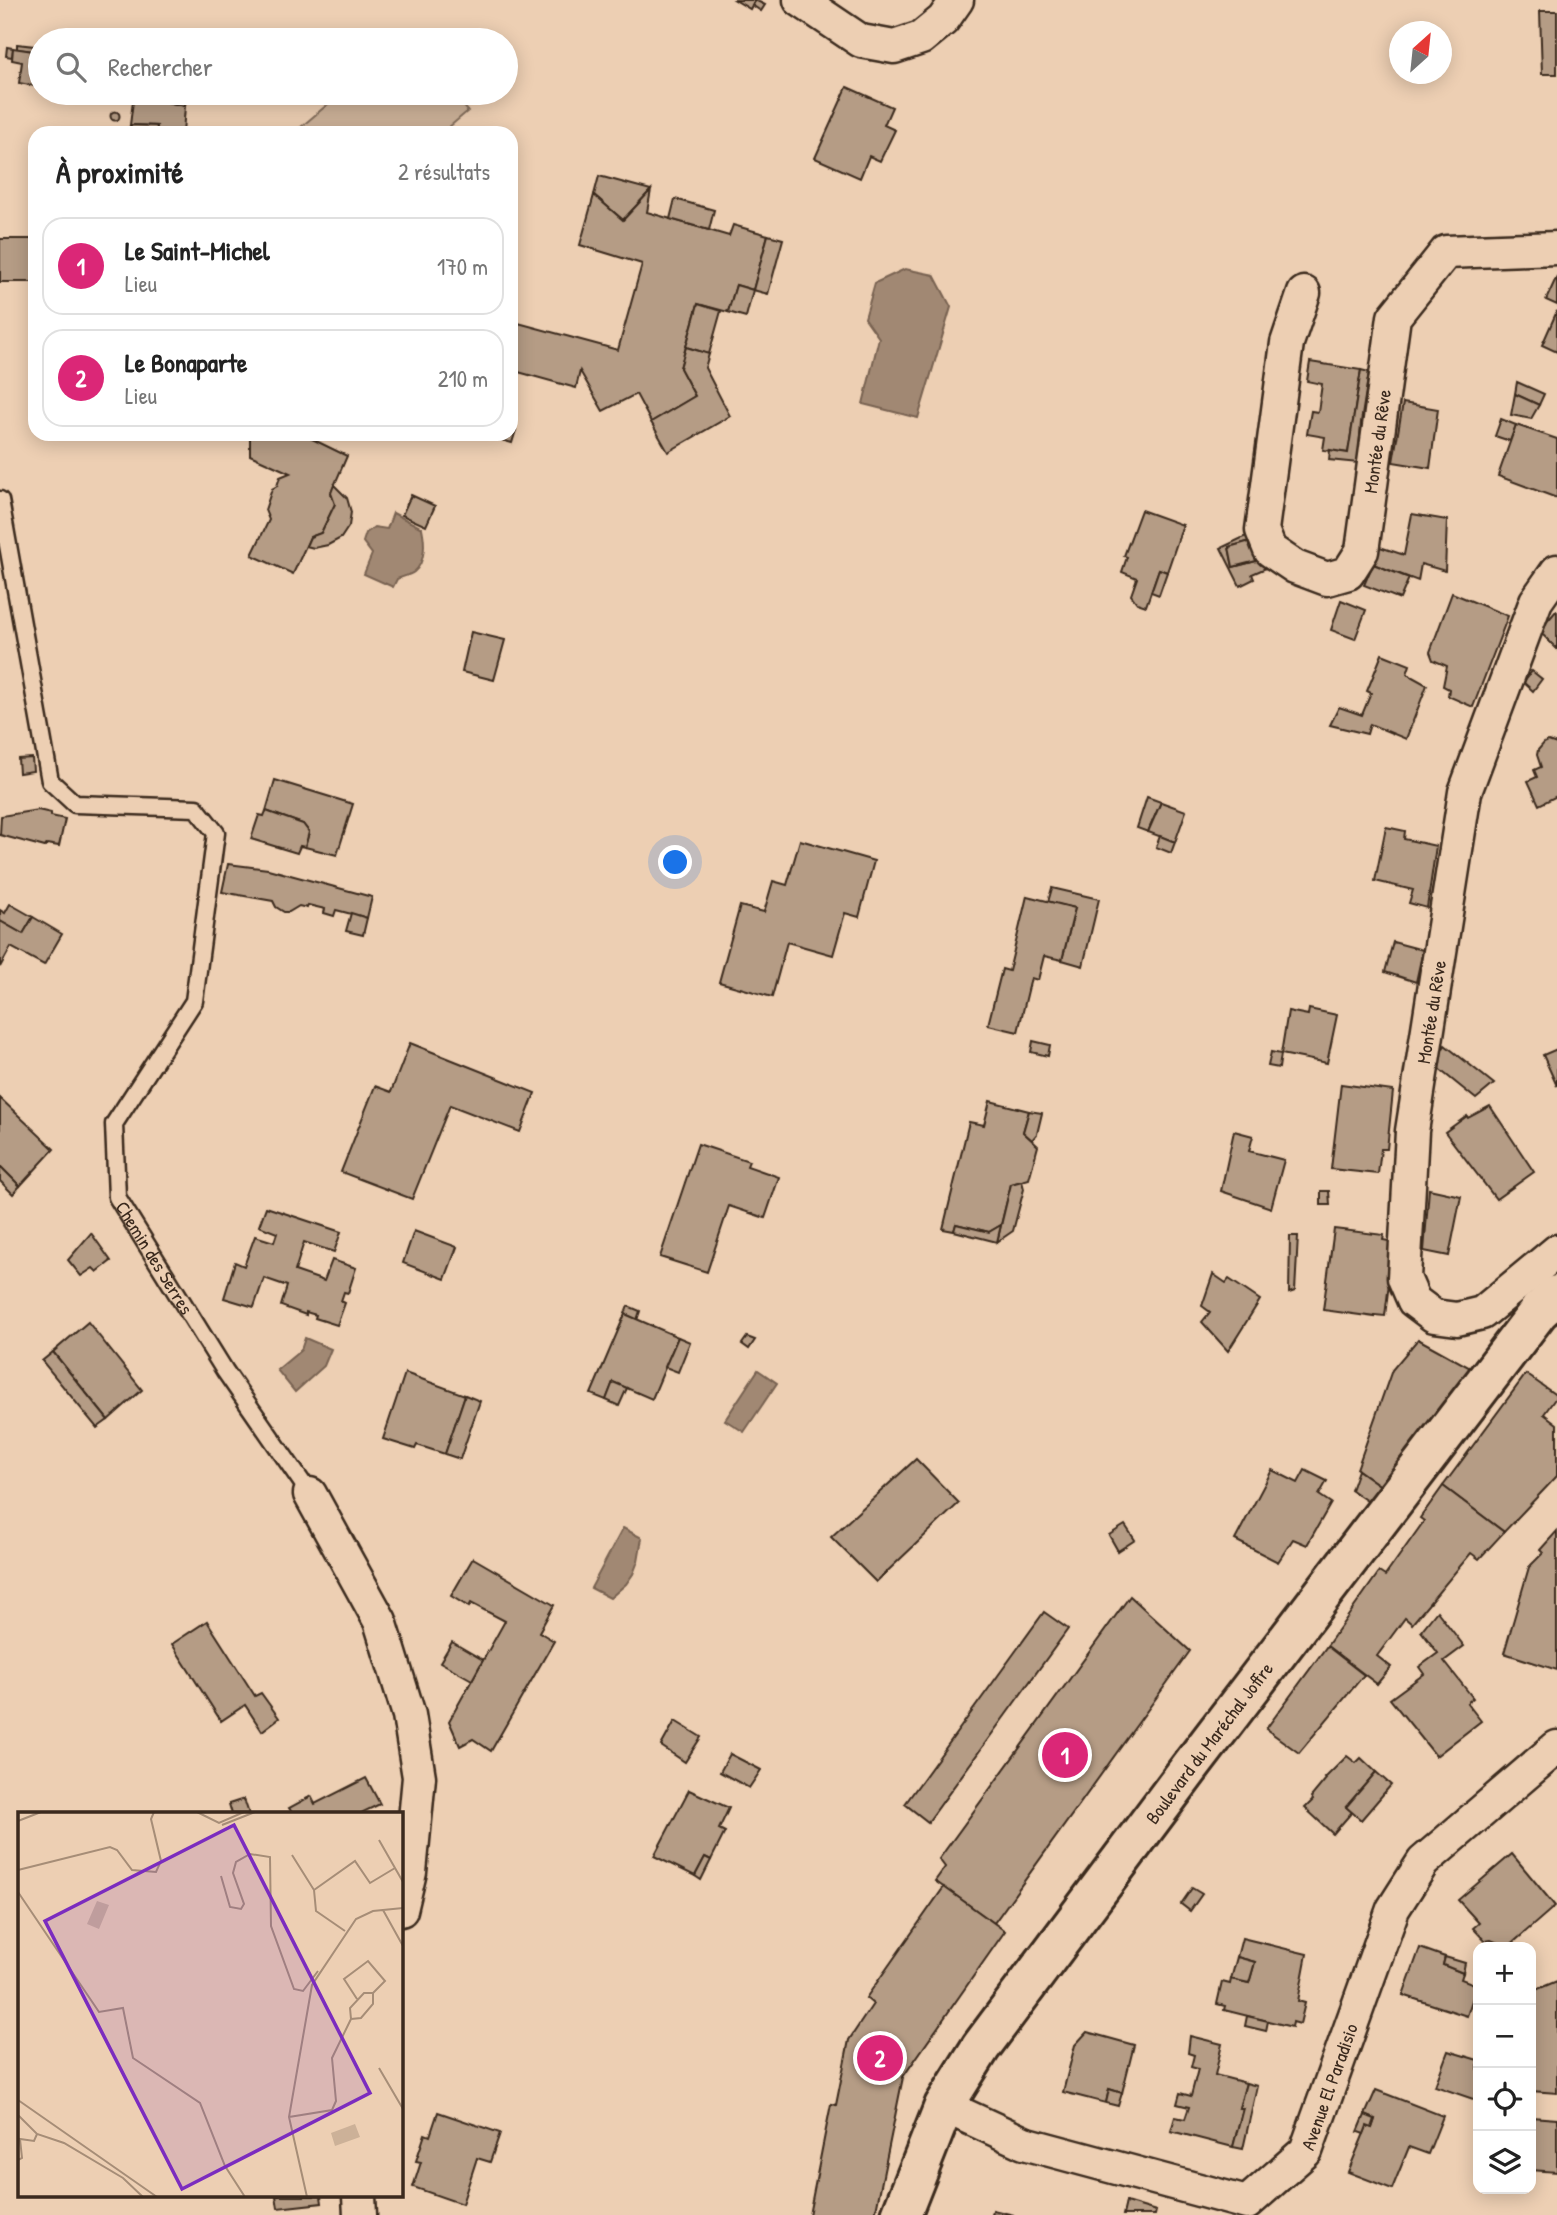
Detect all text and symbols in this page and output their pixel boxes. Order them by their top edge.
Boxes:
north arrow [1389,21,1452,84]
search box [28,28,518,105]
icon: search [52,48,90,86]
text: Rechercher [108,49,213,84]
text: À proximité [56,152,184,192]
text: 2 résultats [398,156,490,187]
text: Le Saint-Michel [125,233,270,268]
text: 1 [77,251,85,282]
text: 170 m [437,251,488,282]
text: Lieu [125,268,157,299]
text: Le Bonaparte [125,345,247,380]
text: 2 [76,363,86,394]
text: 210 m [438,363,488,394]
text: Lieu [125,380,157,411]
street label: Montée du Rêve [1357,387,1397,495]
your location [658,845,692,879]
street label: Montée du Rêve [1410,958,1452,1066]
street label: Chemin des Serres [110,1196,200,1319]
street label: Boulevard du Maréchal Joffre [1139,1656,1279,1829]
pin: 1 [1042,1729,1088,1781]
inset map [18,1812,402,2198]
map controls [1473,1942,1536,2194]
button: + [1473,1942,1536,2005]
button: − [1473,2005,1536,2068]
street label: Avenue El Paradisio [1294,2020,1364,2154]
pin: 2 [857,2032,903,2084]
button: locate [1473,2068,1536,2131]
button: layers [1473,2131,1536,2194]

